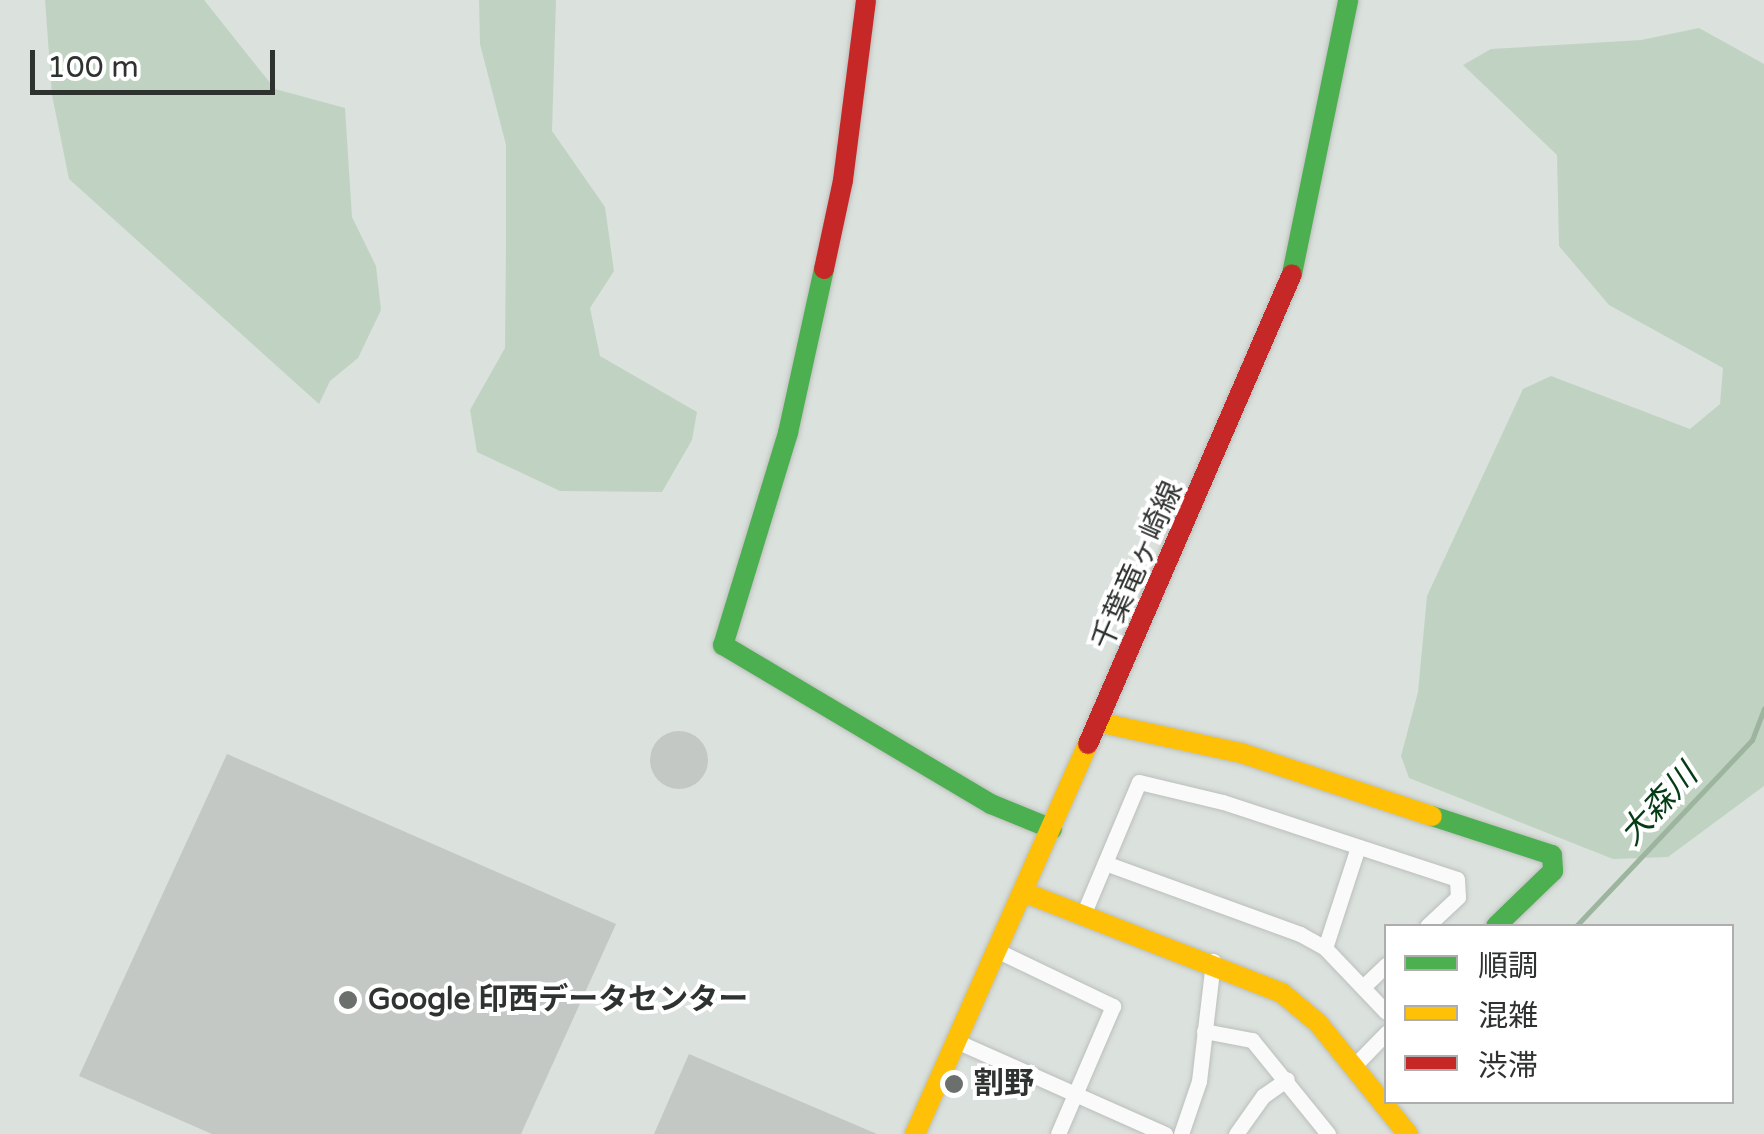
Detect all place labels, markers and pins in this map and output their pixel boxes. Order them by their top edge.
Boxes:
place label: Google 印西データセンター [368,982,748,1018]
marker: Google 印西データセンター [337,989,359,1011]
place label: 割野 [974,1066,1034,1102]
marker: 割野 [943,1073,965,1095]

